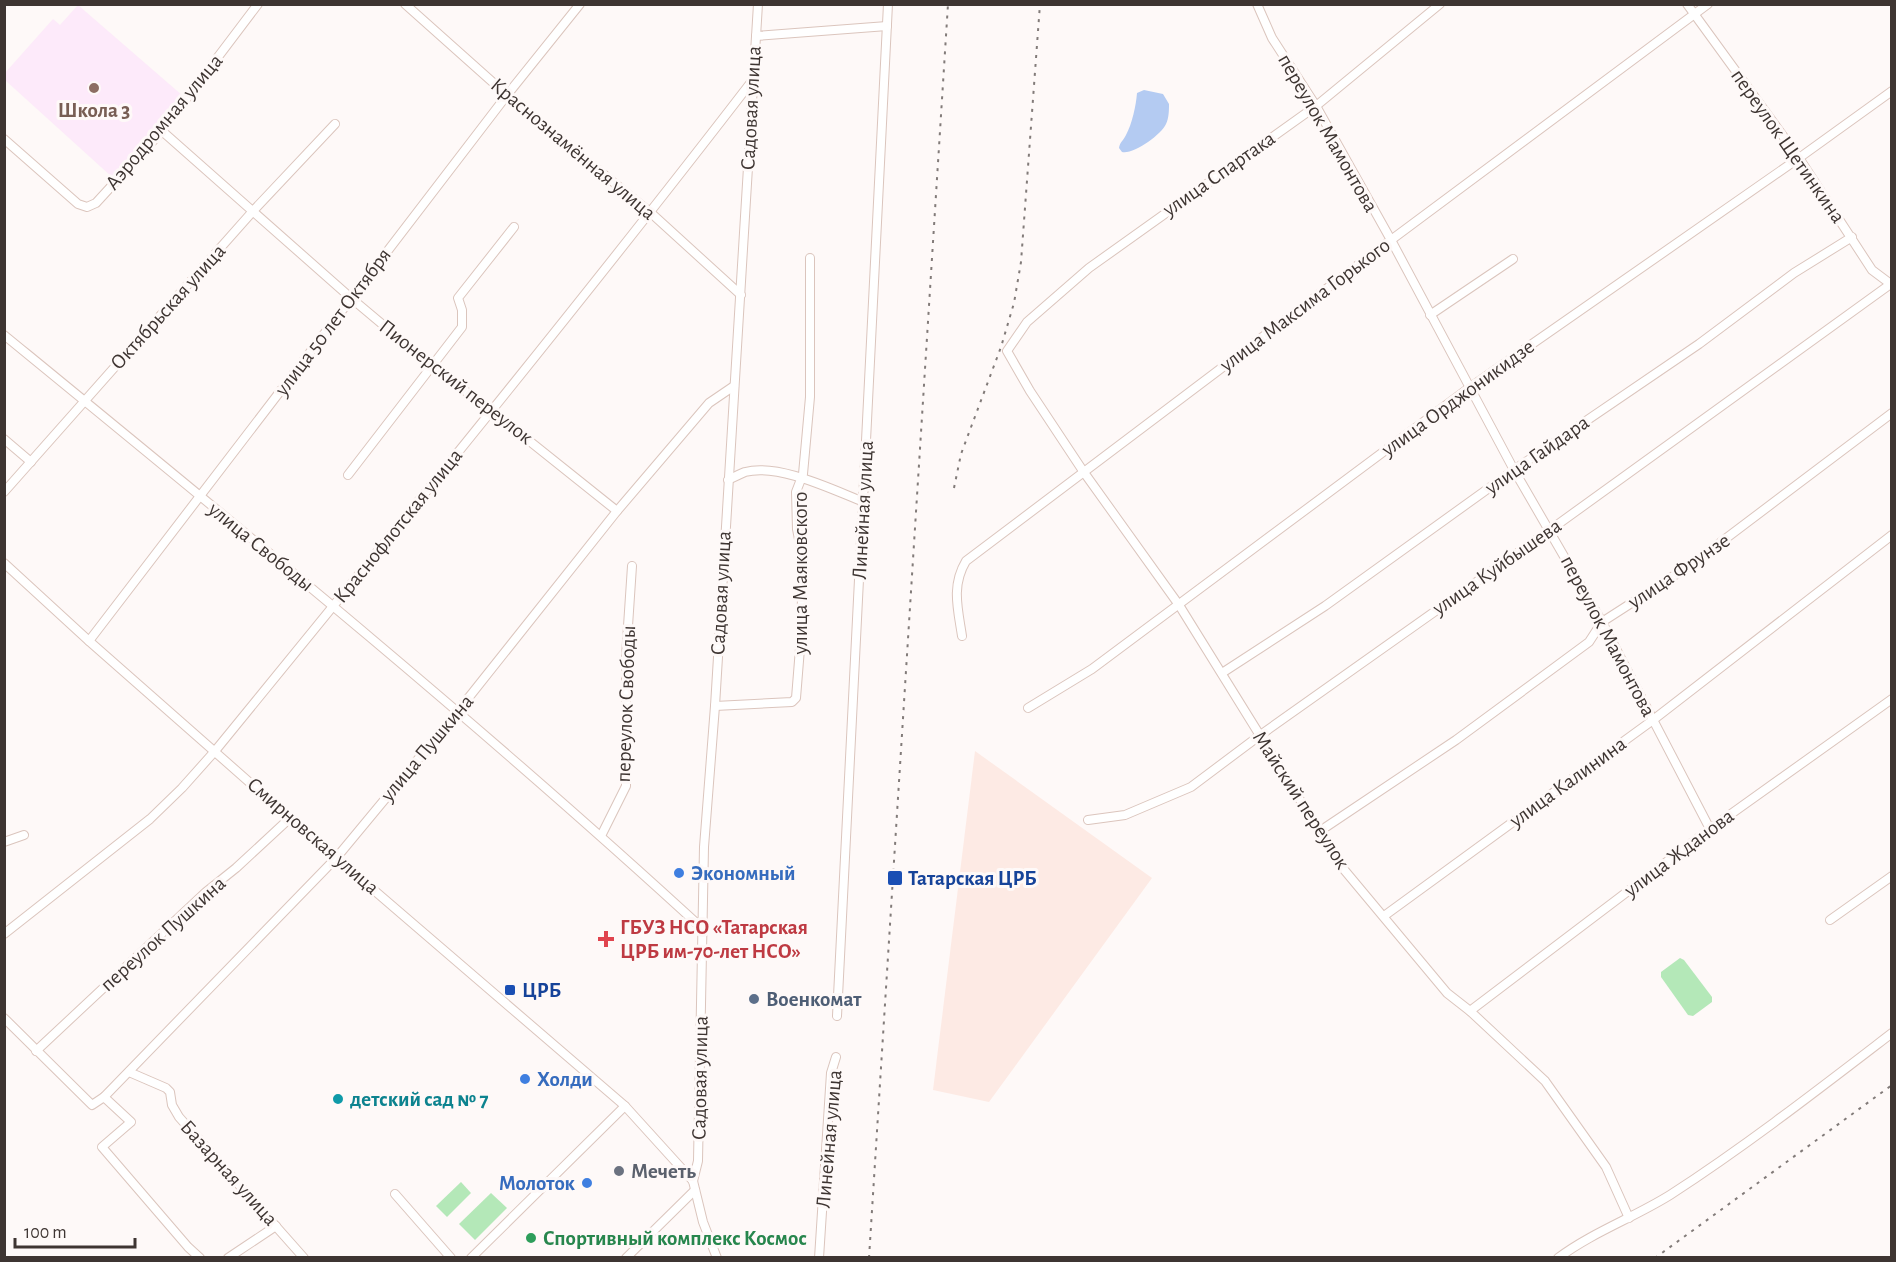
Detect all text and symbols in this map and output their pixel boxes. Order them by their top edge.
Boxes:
street label: Садовая улица [737,45,765,171]
street label: Аэродромная улица [101,50,227,194]
street label: переулок Мамонтова [1274,50,1382,216]
street label: переулок Щетинкина [1727,65,1849,227]
street label: Краснознамённая улица [487,74,660,224]
marker: Школа 3 [87,81,101,95]
place label: Школа 3 [58,100,130,121]
street label: улица Спартака [1158,127,1279,221]
street label: улица Максима Горького [1215,234,1394,376]
street label: Октябрьская улица [106,240,230,374]
street label: улица 50 лет Октября [270,244,395,400]
street label: Пионерский переулок [375,316,537,449]
street label: улица Орджоникидзе [1377,336,1538,461]
street label: улица Гайдара [1480,411,1593,499]
street label: Линейная улица [849,440,877,580]
street label: Краснофлотская улица [330,445,467,607]
street label: улица Маяковского [790,492,811,655]
street label: улица Свободы [204,498,318,596]
street label: улица Куйбышева [1428,515,1566,620]
street label: улица Фрунзе [1624,529,1734,613]
street label: Садовая улица [707,530,735,656]
street label: переулок Мамонтова [1557,552,1660,720]
street label: переулок Свободы [613,625,639,783]
street label: улица Пушкина [376,690,478,806]
street label: Майский переулок [1249,727,1354,873]
street label: улица Калинина [1505,733,1630,832]
street label: Смирновская улица [243,773,383,899]
street label: улица Жданова [1619,805,1738,902]
place label: Экономный [691,863,796,884]
marker: Экономный [672,866,686,880]
place label: Татарская ЦРБ [908,868,1037,889]
marker: Татарская ЦРБ [886,869,904,887]
street label: переулок Пушкина [96,872,230,996]
place label: ГБУЗ НСО «Татарская ЦРБ им-70-лет НСО» [620,917,808,962]
marker: ГБУЗ НСО «Татарская ЦРБ им-70-лет НСО» [597,930,615,948]
place label: ЦРБ [522,980,561,1001]
marker: ЦРБ [503,983,517,997]
place label: Военкомат [766,989,862,1010]
marker: Военкомат [747,992,761,1006]
street label: Садовая улица [688,1015,712,1140]
place label: Холди [537,1069,593,1090]
street label: Линейная улица [812,1069,846,1209]
marker: Холди [518,1072,532,1086]
place label: детский сад № 7 [350,1089,488,1110]
marker: детский сад № 7 [331,1092,345,1106]
street label: Базарная улица [176,1116,282,1230]
place label: Мечеть [631,1161,696,1182]
marker: Мечеть [612,1164,626,1178]
place label: Молоток [499,1173,576,1194]
marker: Молоток [580,1176,594,1190]
scale bar [15,1211,135,1249]
text: 100 m [24,1224,67,1242]
place label: Спортивный комплекс Космос [543,1228,807,1249]
marker: Спортивный комплекс Космос [524,1231,538,1245]

